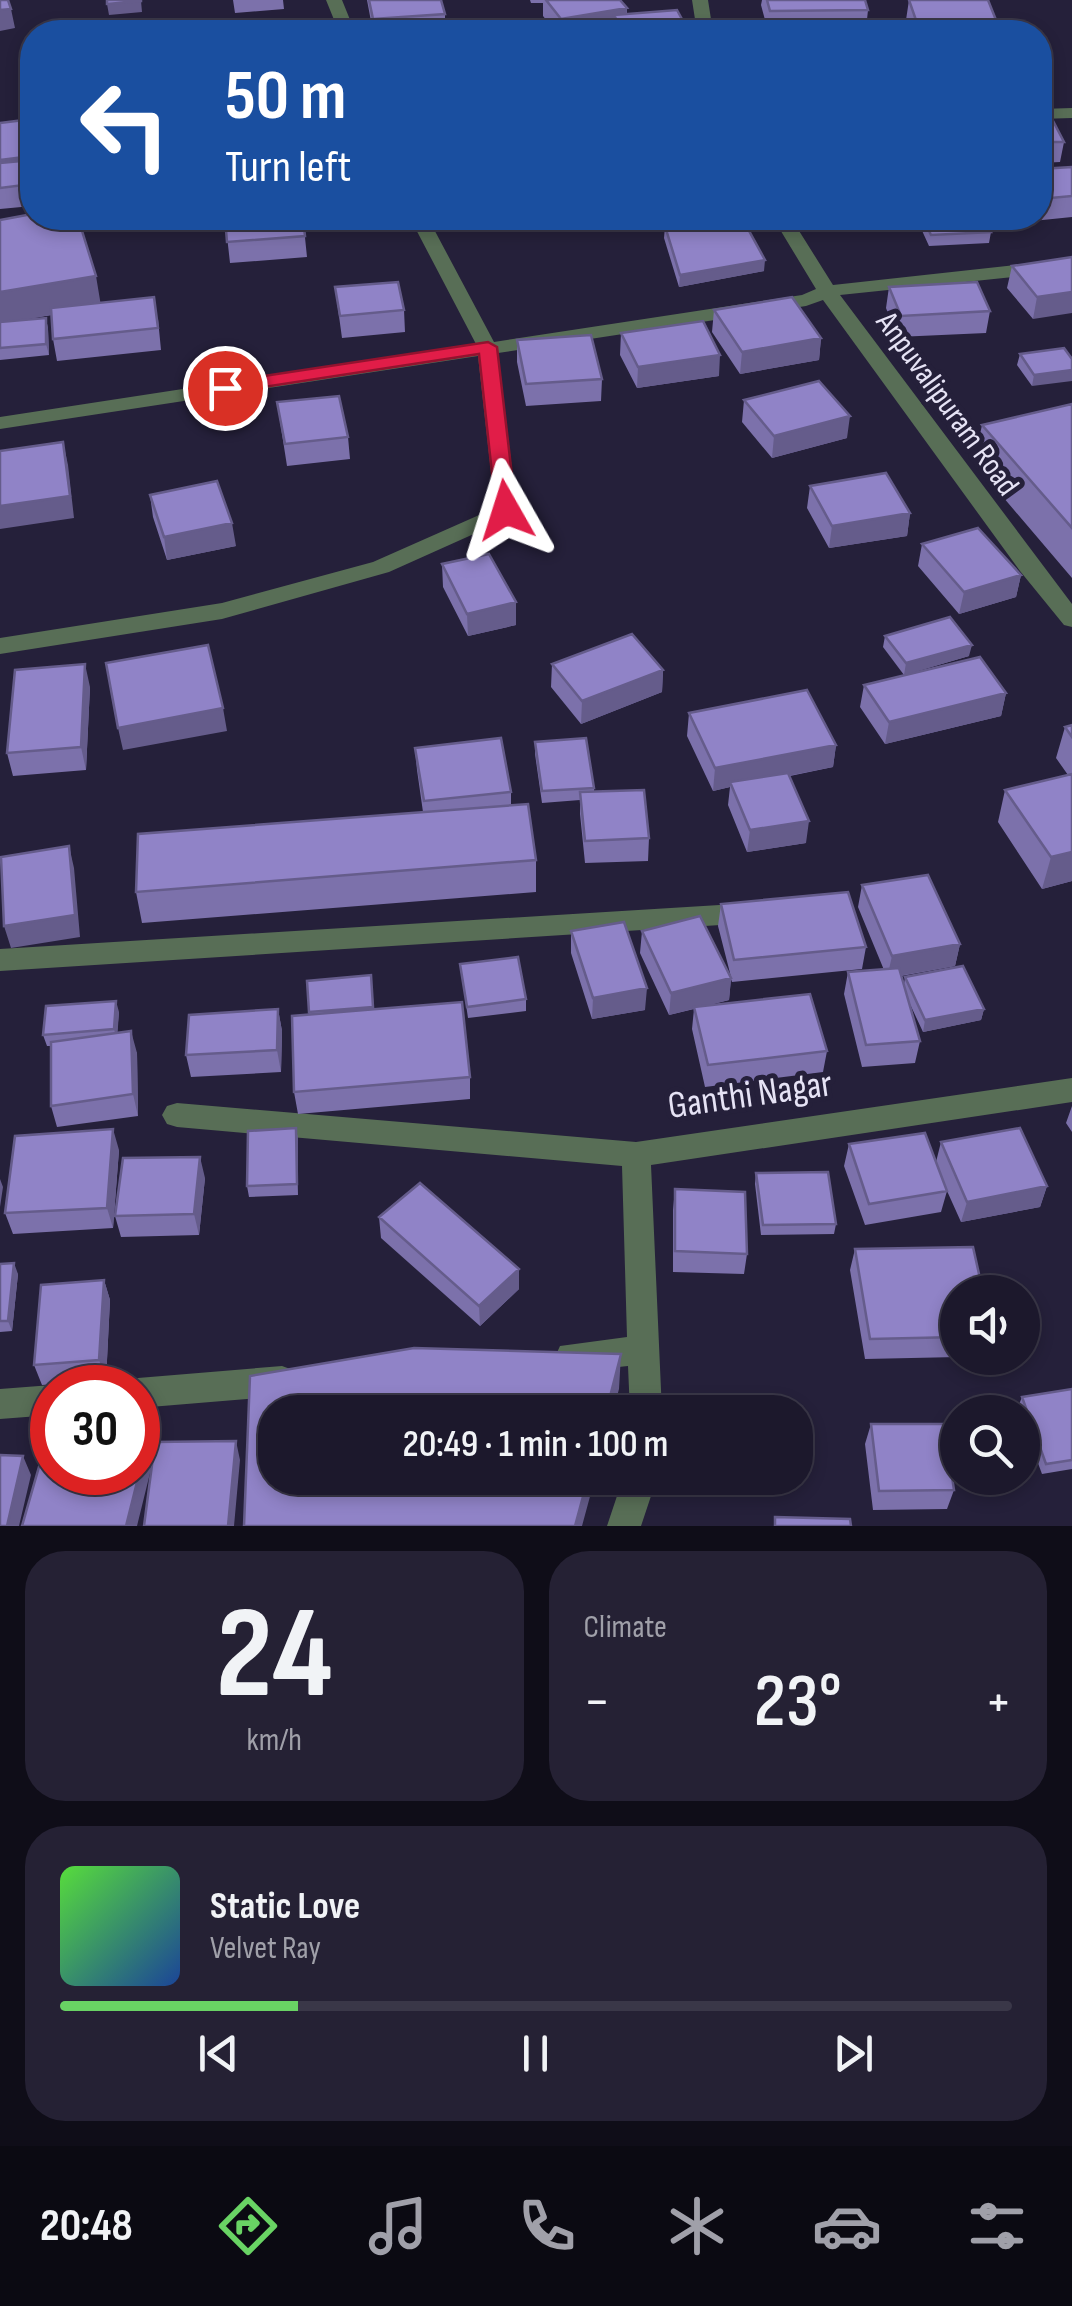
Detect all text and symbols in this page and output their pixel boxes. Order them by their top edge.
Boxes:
text: 50 m [225,55,346,139]
icon: left [60,60,190,190]
text: Turn left [225,140,351,195]
street label: Anpuvalipuram Road [867,304,1027,504]
pin [183,346,268,431]
icon: arrive [198,361,253,416]
position arrow [454,458,558,562]
street label: Ganthi Nagar [665,1061,835,1129]
map controls [940,1275,1040,1495]
button: sound [940,1275,1040,1375]
speed limit sign: 30 [30,1365,160,1495]
button: search [940,1395,1040,1495]
text: 20:49 · 1 min · 100 m [403,1422,668,1467]
text: 24 [216,1578,333,1734]
text: Climate [584,1608,667,1647]
text: 23° [754,1657,842,1748]
text: − [584,1669,610,1736]
text: + [985,1669,1012,1736]
text: km/h [247,1721,302,1760]
text: Static Love [210,1884,360,1929]
text: Velvet Ray [210,1929,321,1968]
icon: previous [191,2026,246,2081]
icon: pause [508,2026,563,2081]
icon: next [826,2026,881,2081]
icon: directions [213,2191,283,2261]
icon: music [363,2191,433,2261]
icon: phone [512,2191,582,2261]
icon: climate [662,2191,732,2261]
icon: car [812,2191,882,2261]
icon: filters [962,2191,1032,2261]
text: 20:48 [40,2199,133,2254]

